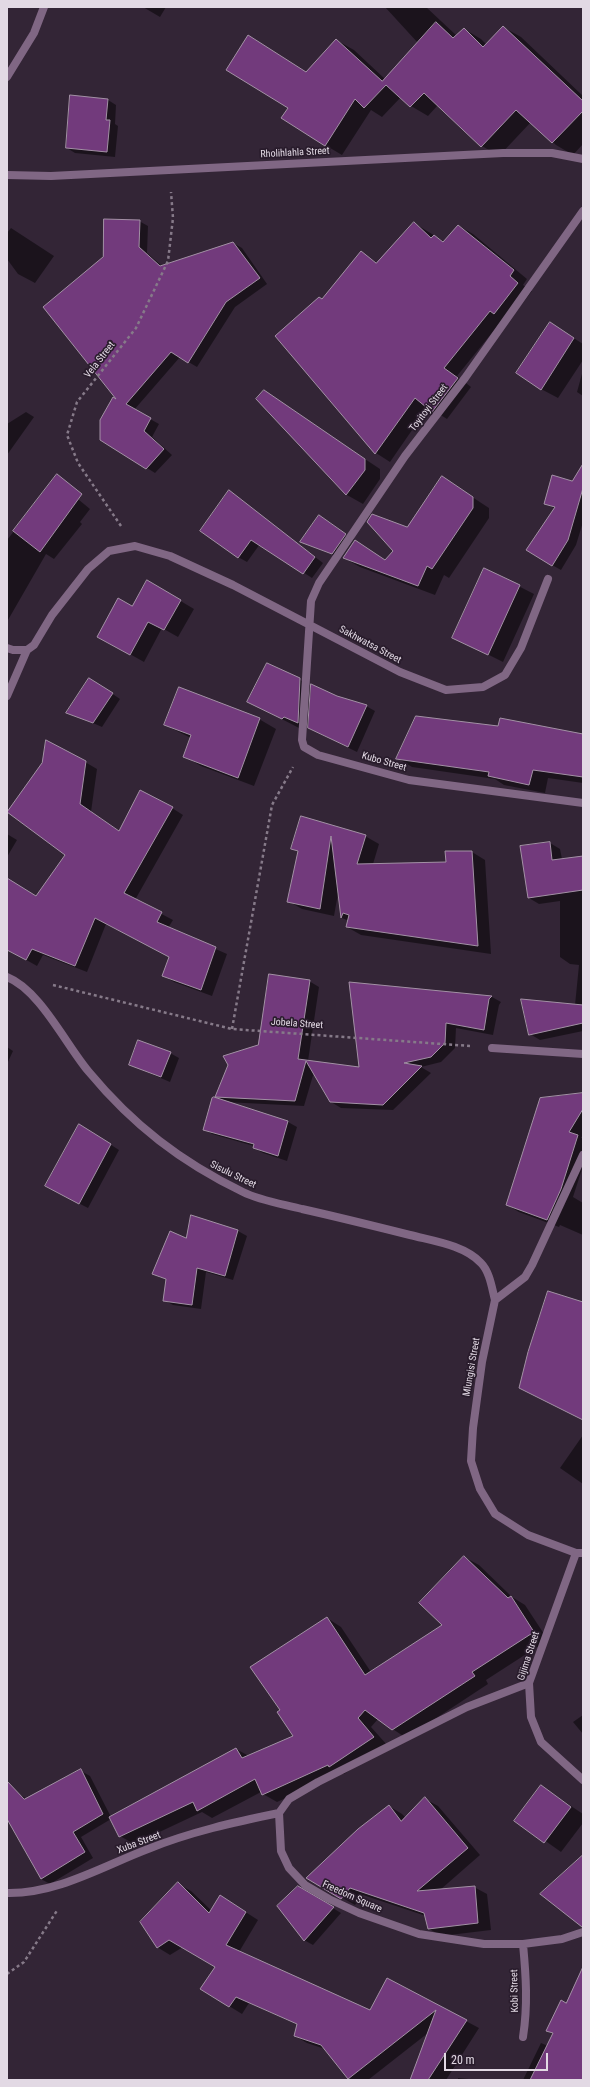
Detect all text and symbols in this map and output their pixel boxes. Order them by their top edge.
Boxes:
street label: Rholihlahla Street [260,145,330,161]
street label: Vela Street [82,339,118,381]
street label: Toyitoyi Street [407,382,451,434]
street label: Sakhwatsa Street [337,624,403,666]
street label: Kubo Street [360,750,408,774]
street label: Jobela Street [271,1016,323,1032]
street label: Sisulu Street [208,1159,258,1191]
street label: Mlungisi Street [461,1337,483,1397]
street label: Gijima Street [515,1630,543,1682]
street label: Xuba Street [116,1829,162,1857]
street label: Freedom Square [320,1878,384,1916]
street label: Kobi Street [509,1969,521,2013]
scale bar [446,2045,550,2071]
text: 20 m [451,2053,475,2067]

